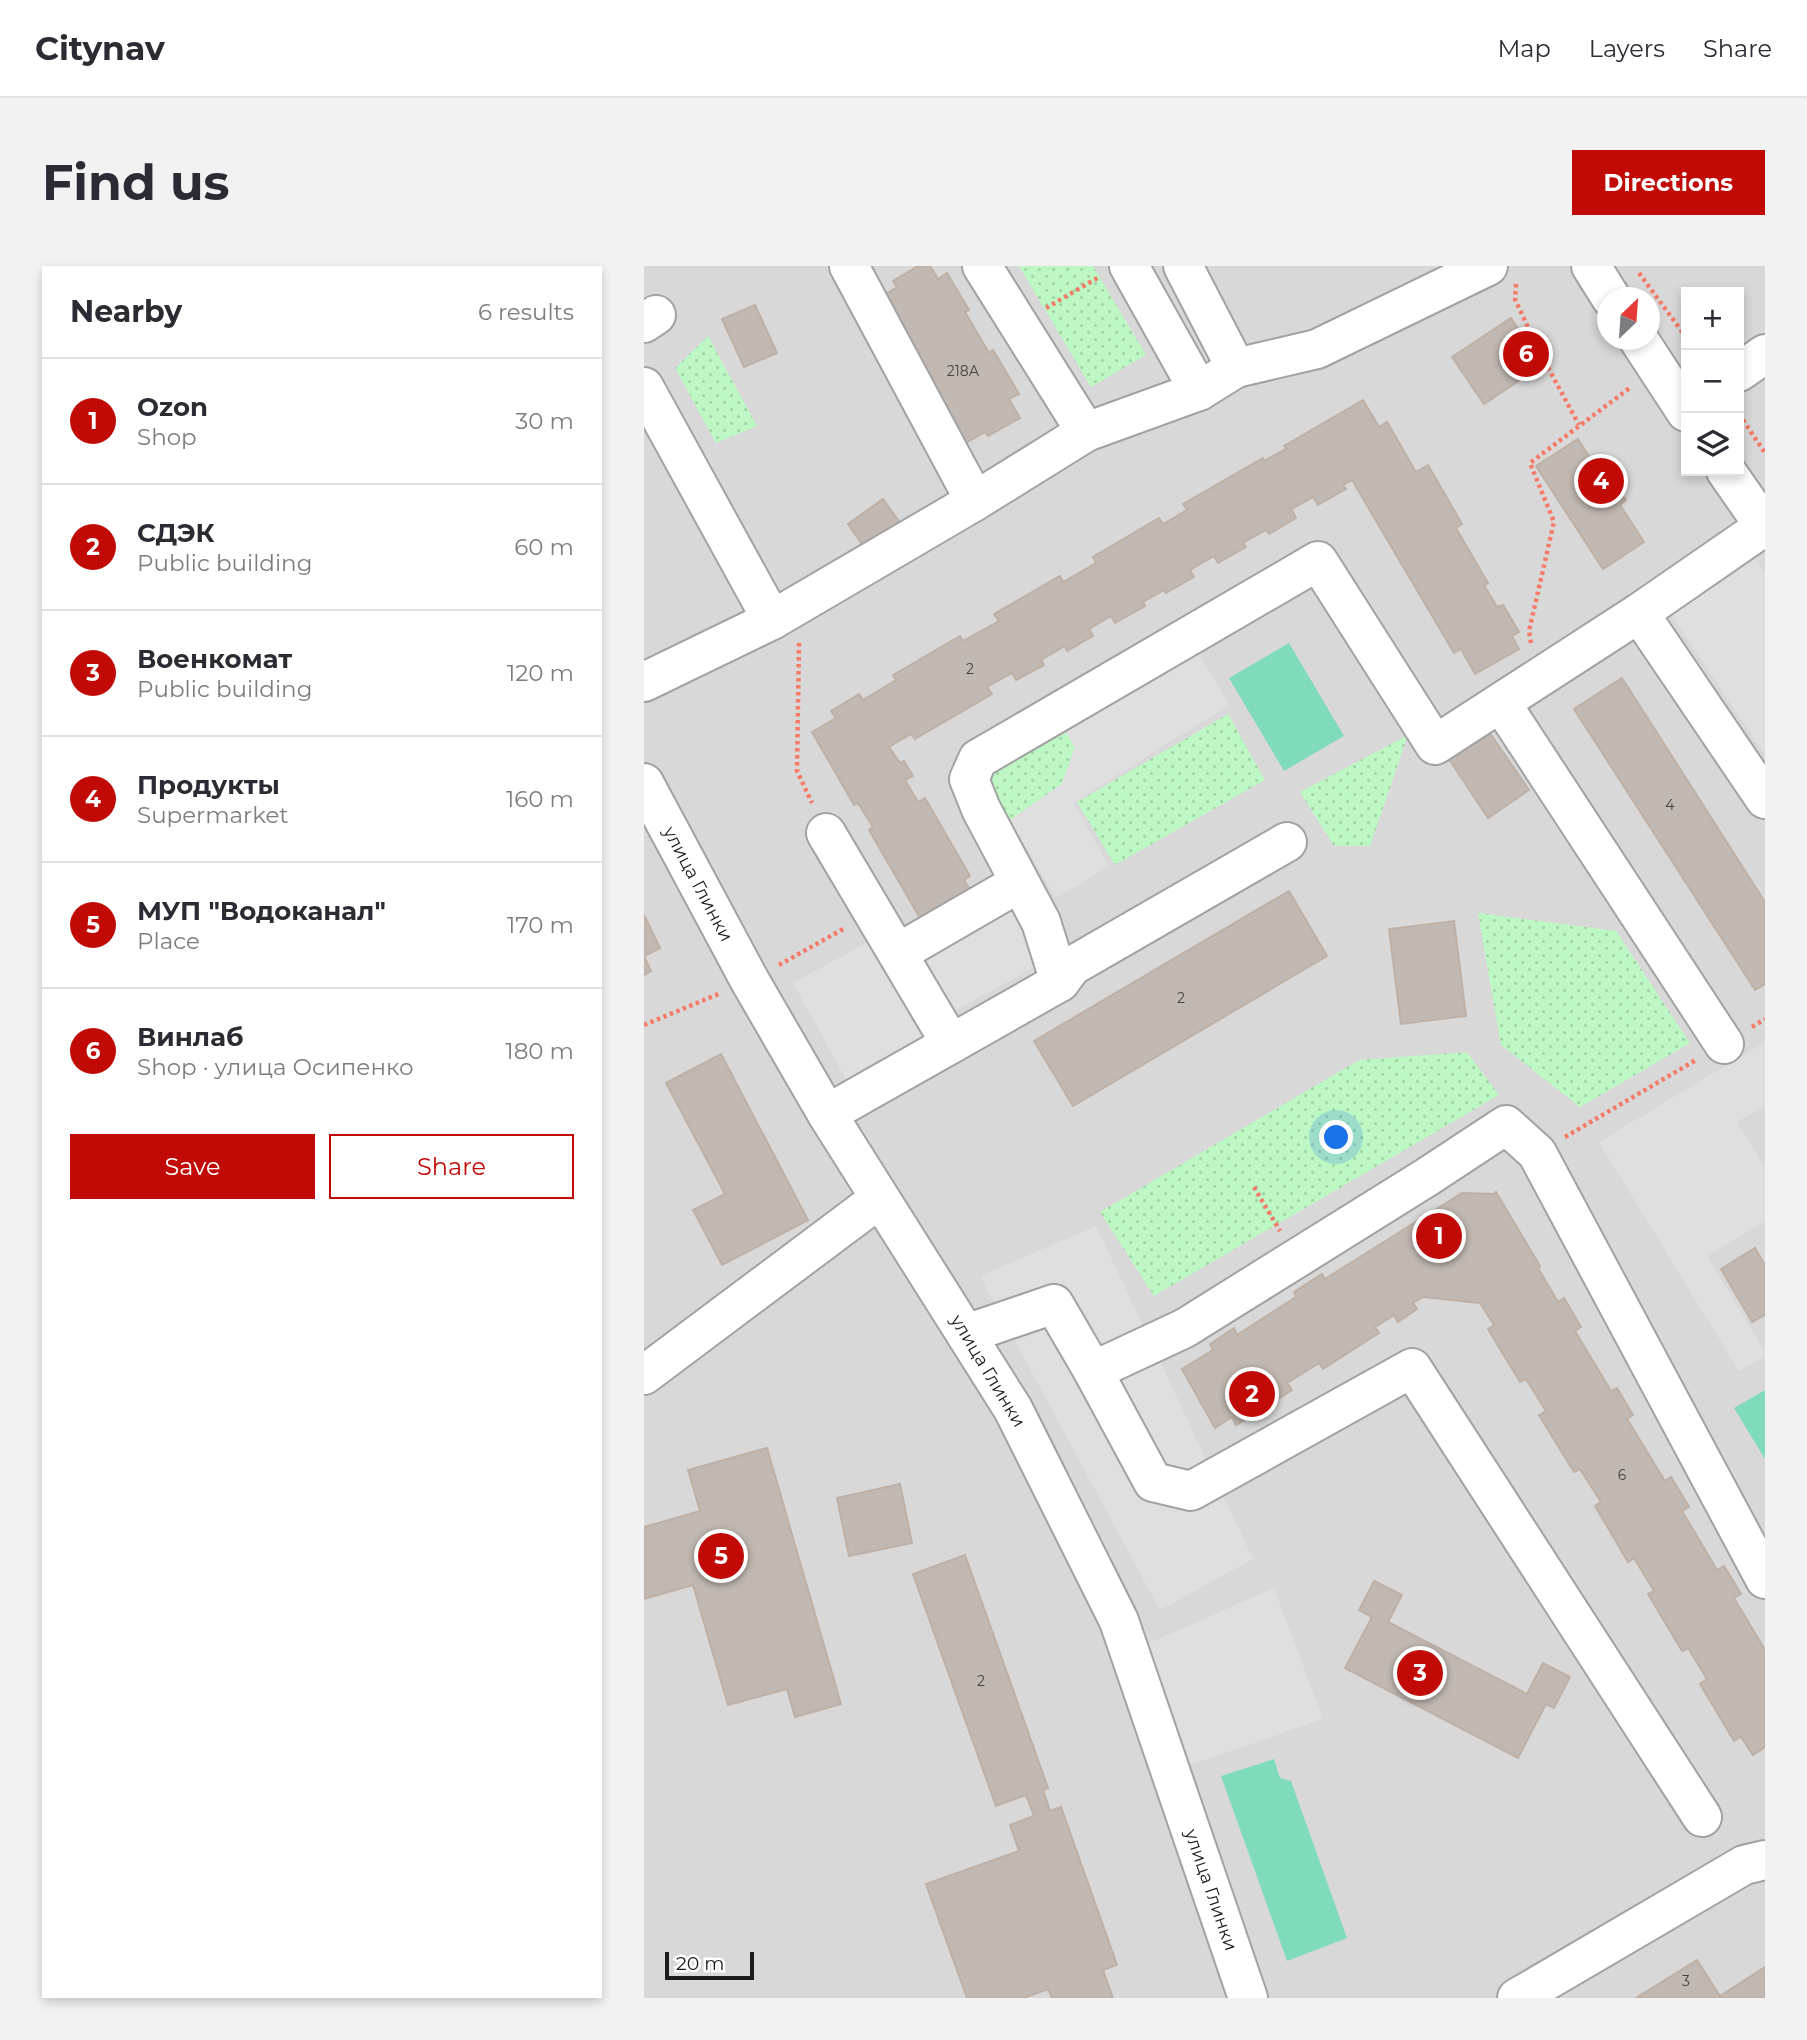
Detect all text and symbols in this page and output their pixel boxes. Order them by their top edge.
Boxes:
text: Citynav [35,28,165,68]
text: Map [1497,34,1551,63]
text: Layers [1589,34,1665,63]
text: Share [1703,34,1772,63]
button: Directions [1572,150,1765,215]
text: Find us [42,153,230,212]
north arrow [1597,287,1660,350]
map controls [1681,287,1744,476]
button: + [1681,287,1744,350]
text: Nearby [70,293,182,330]
text: 6 results [478,298,574,326]
pin: 6 [1503,328,1549,380]
button: − [1681,350,1744,413]
house number: 218А [947,362,980,380]
text: Ozon [137,391,208,423]
text: 1 [88,407,98,435]
text: 30 m [515,407,574,435]
button: layers [1681,413,1744,476]
text: Shop [137,423,197,451]
pin: 4 [1578,455,1624,507]
text: СДЭК [137,517,215,549]
text: 2 [86,533,100,561]
text: 60 m [514,533,574,561]
text: Public building [137,549,312,577]
text: Военкомат [137,643,292,675]
text: 3 [86,659,100,687]
text: 120 m [507,659,574,687]
house number: 2 [966,660,974,678]
text: Public building [137,675,312,703]
text: Продукты [137,769,280,801]
text: 4 [85,785,101,813]
text: 160 m [506,785,574,813]
house number: 4 [1665,796,1675,814]
text: Supermarket [137,801,289,829]
street label: улица Глинки [658,822,738,945]
text: МУП "Водоканал" [137,895,386,927]
text: 5 [86,911,100,939]
text: 170 m [507,911,574,939]
text: Place [137,927,200,955]
house number: 2 [1177,989,1185,1007]
text: Винлаб [137,1021,243,1053]
text: 6 [86,1037,100,1065]
text: 180 m [505,1037,574,1065]
text: Shop · улица Осипенко [137,1053,414,1081]
your location [1319,1120,1353,1154]
button: Save [70,1134,315,1199]
button: Share [329,1134,574,1199]
pin: 1 [1416,1210,1462,1262]
street label: улица Глинки [945,1310,1030,1431]
pin: 2 [1229,1368,1275,1420]
house number: 6 [1618,1466,1627,1484]
pin: 5 [698,1530,744,1582]
pin: 3 [1397,1647,1443,1699]
house number: 2 [977,1672,985,1690]
street label: улица Глинки [1180,1825,1242,1954]
scale bar [665,1949,754,1981]
text: 20 m [676,1952,724,1975]
house number: 3 [1682,1972,1690,1990]

